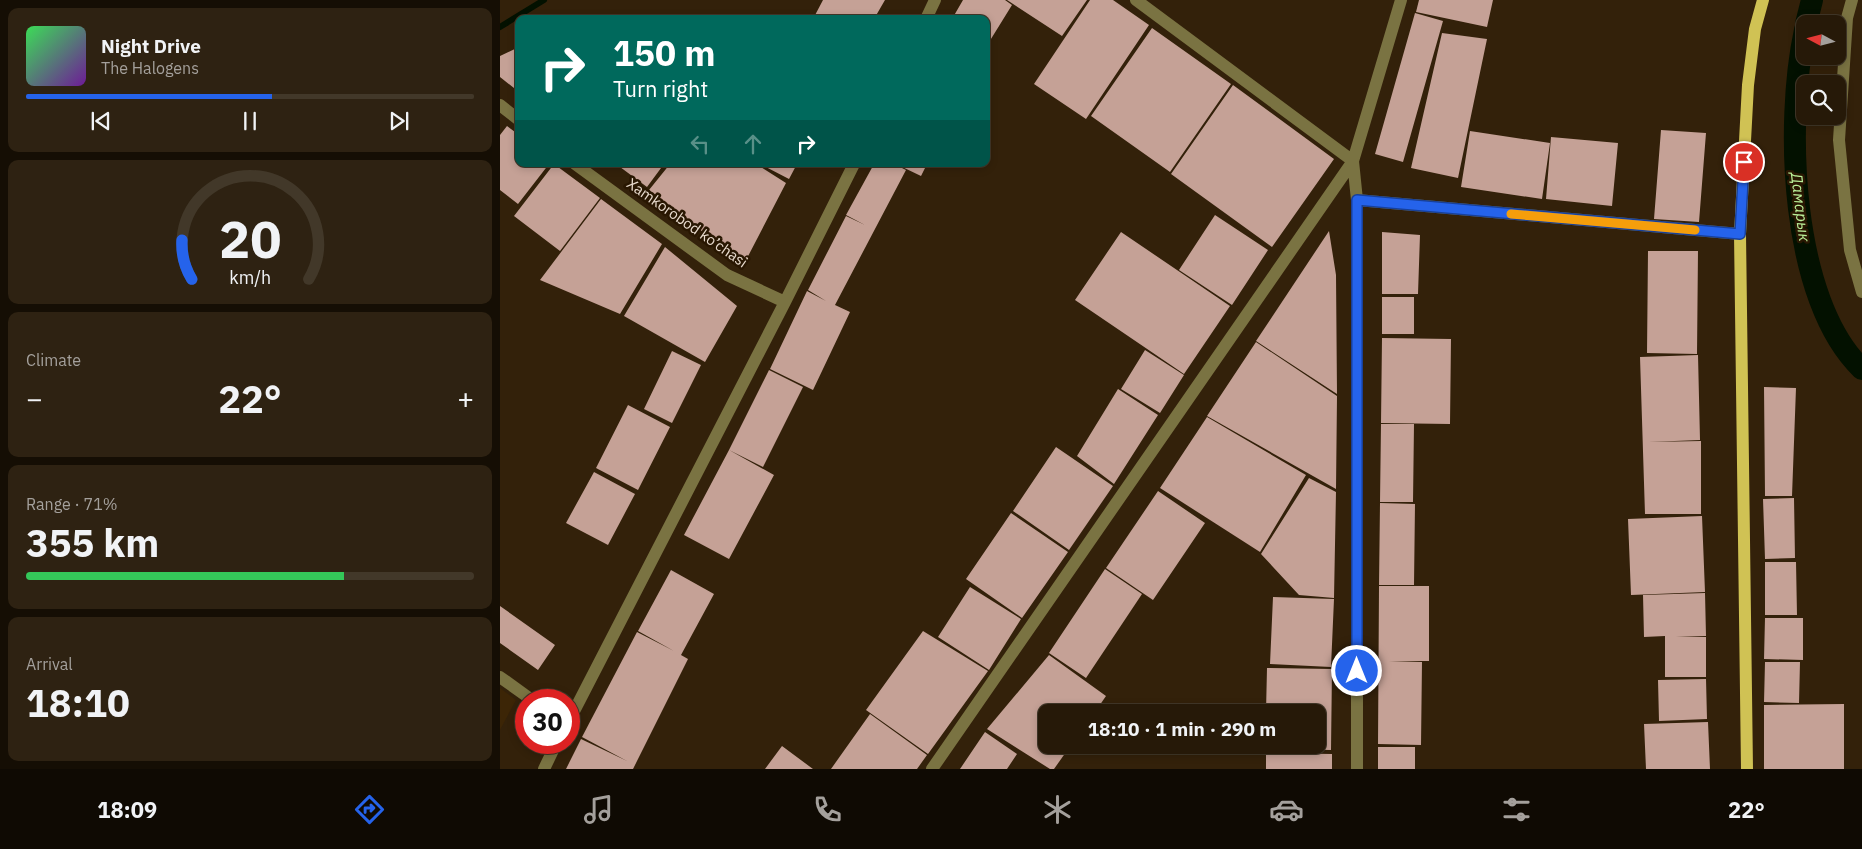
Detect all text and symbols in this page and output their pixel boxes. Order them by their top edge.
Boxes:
north arrow [1796,15,1846,65]
map controls [1796,15,1846,125]
text: 150 m [613,30,716,76]
text: Night Drive [101,34,201,58]
icon: right [530,35,595,100]
text: The Halogens [101,58,199,78]
text: Turn right [613,74,708,103]
button: search [1796,75,1846,125]
icon: previous [87,107,115,135]
icon: pause [236,107,264,135]
icon: next [385,107,413,135]
icon: left [686,130,714,158]
icon: ahead [739,130,767,158]
icon: right [792,130,820,158]
pin [1723,141,1765,183]
icon: arrive [1730,148,1758,176]
water label: Дамарык [1787,169,1815,243]
street label: Xamkorobod ko’chasi [623,174,751,271]
text: 20 [219,205,281,272]
text: km/h [229,266,271,289]
text: Climate [26,350,81,370]
text: 22° [218,374,282,423]
text: − [26,380,43,417]
text: + [457,380,474,417]
text: Range · 71% [26,494,118,514]
text: 355 km [26,518,159,567]
position arrow [1330,644,1382,696]
text: Arrival [26,654,73,674]
text: 18:10 [26,678,130,727]
speed limit sign: 30 [515,689,580,754]
text: 18:10 · 1 min · 290 m [1088,717,1276,741]
icon: directions [352,792,387,827]
icon: music [581,792,616,827]
icon: phone [810,792,845,827]
icon: climate [1040,792,1075,827]
icon: car [1269,792,1304,827]
icon: filters [1499,792,1534,827]
text: 18:09 [97,795,157,824]
text: 22° [1728,795,1765,824]

